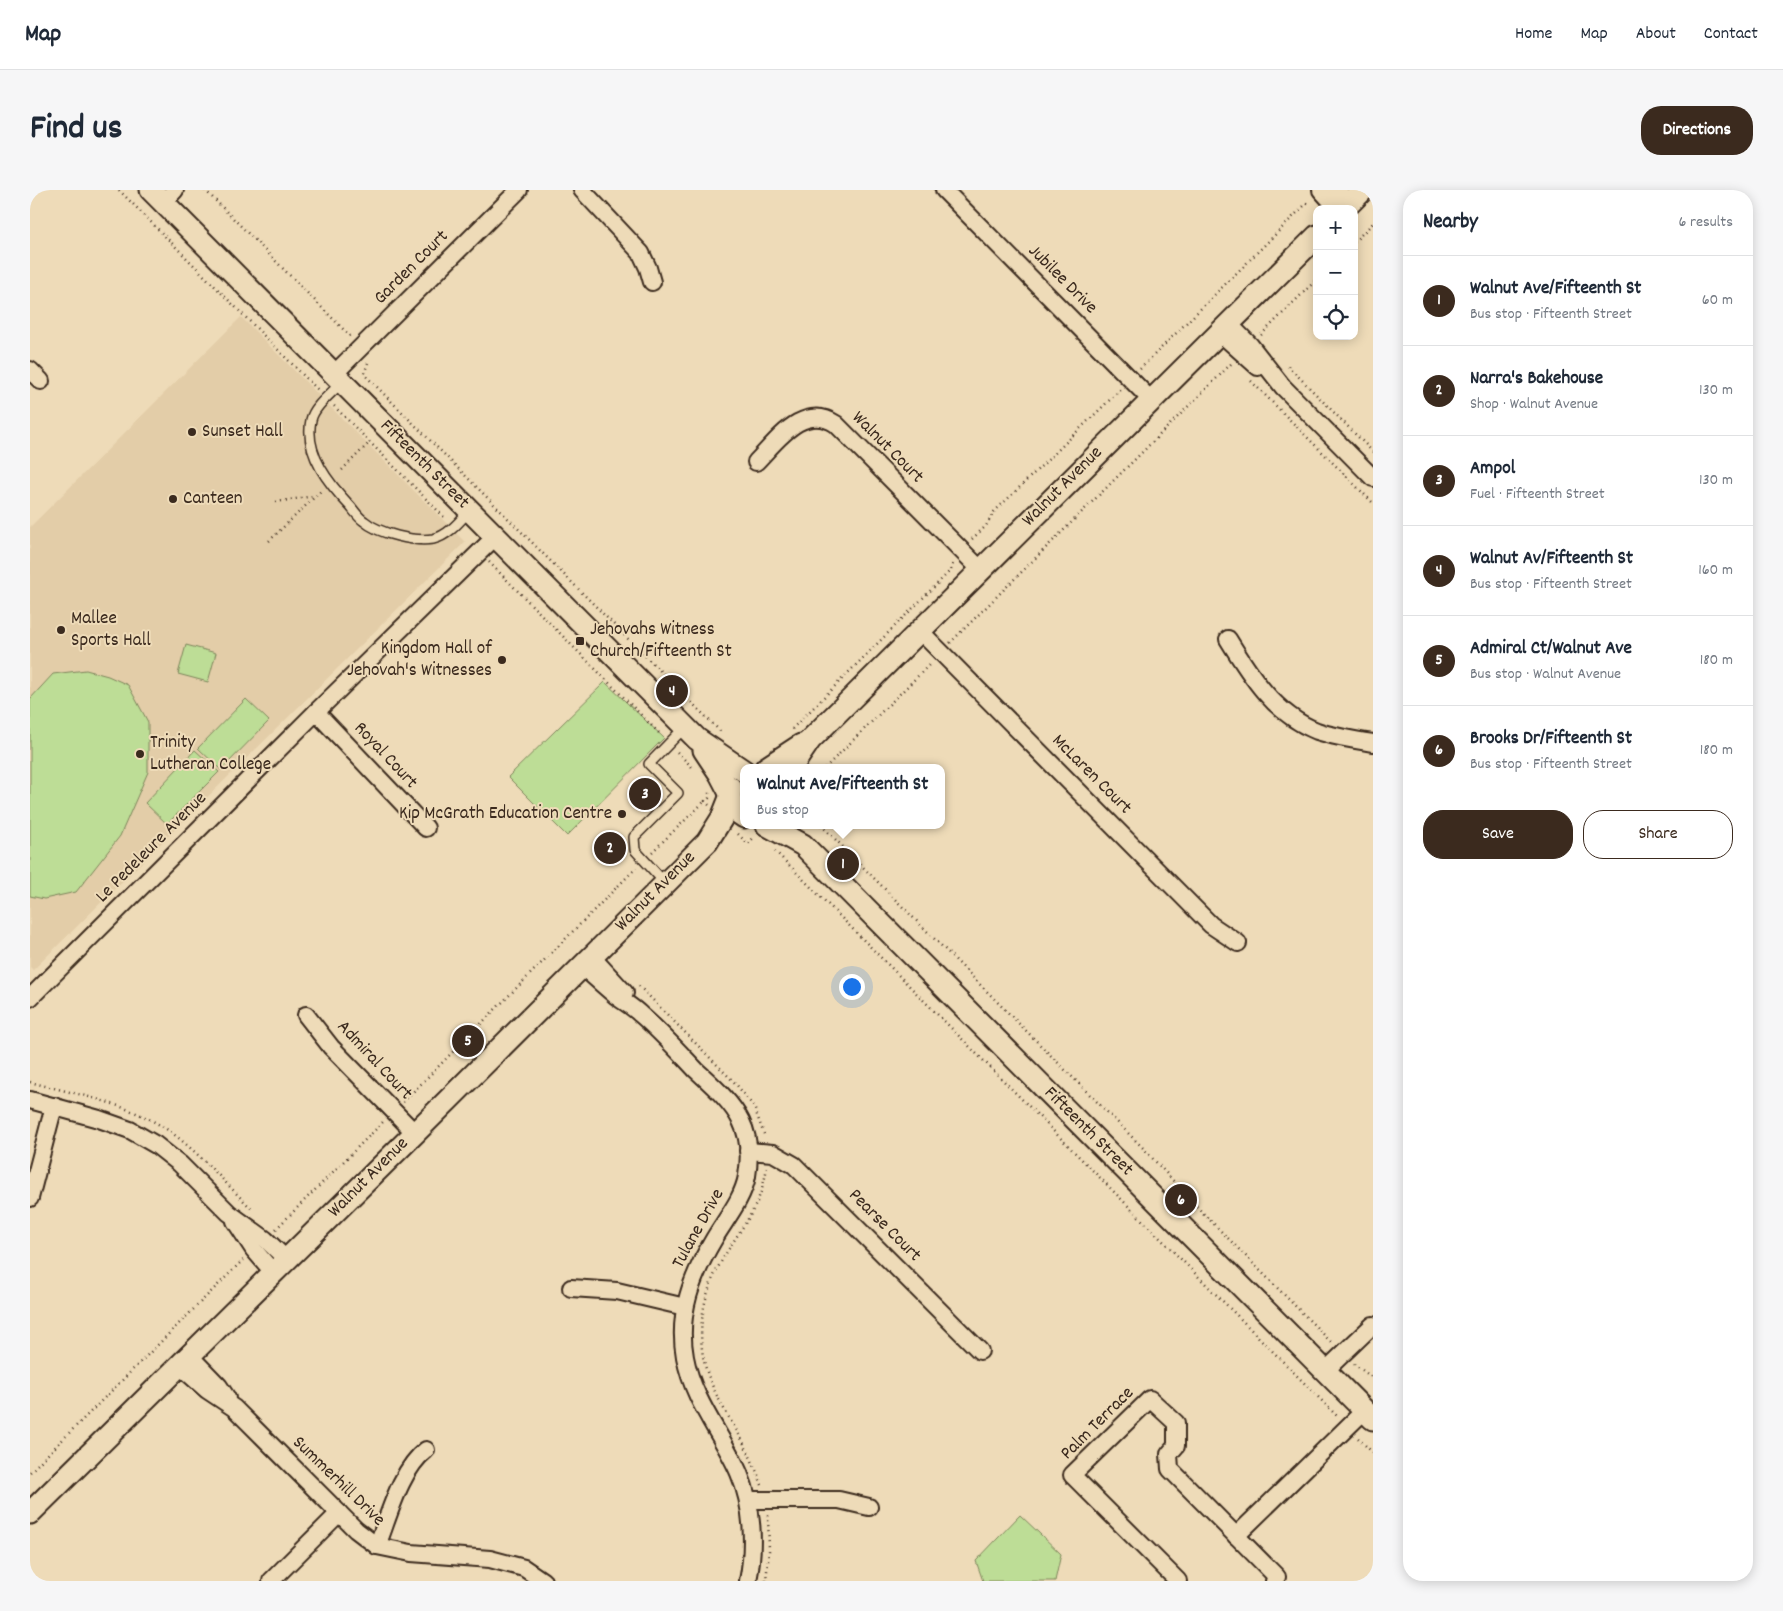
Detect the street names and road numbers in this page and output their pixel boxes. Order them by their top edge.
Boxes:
street label: Garden Court [368,224,456,312]
street label: Jubilee Drive [1021,239,1103,321]
street label: Walnut Court [845,406,929,490]
street label: Fifteenth Street [373,414,475,516]
street label: Walnut Avenue [1016,440,1110,534]
street label: Royal Court [347,716,423,796]
street label: McLaren Court [1045,729,1137,821]
street label: Le Pedeleure Avenue [90,786,214,910]
street label: Walnut Avenue [609,845,703,939]
street label: Admiral Court [330,1015,418,1107]
street label: Fifteenth Street [1037,1081,1139,1183]
street label: Walnut Avenue [322,1131,416,1225]
street label: Pearse Court [841,1183,927,1269]
street label: Tulane Drive [666,1184,732,1274]
street label: Palm Terrace [1055,1381,1141,1467]
street label: Summerhill Drive [285,1431,391,1533]

